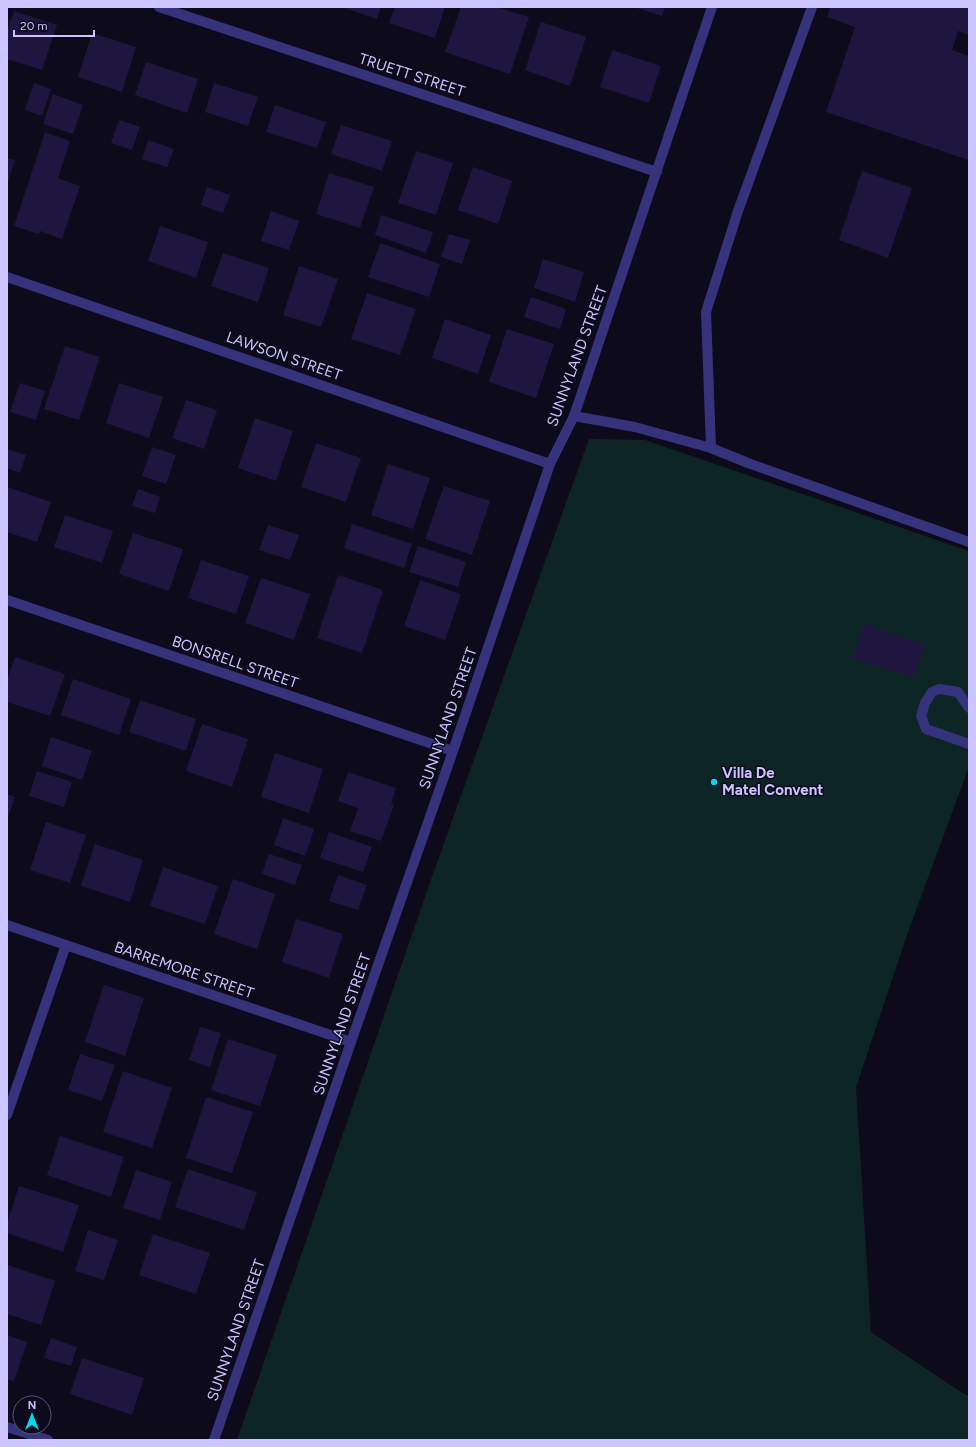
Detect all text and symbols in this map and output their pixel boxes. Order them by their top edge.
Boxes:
scale bar [14,12,94,38]
text: 20 m [20,19,48,33]
street label: TRUETT STREET [357,49,468,101]
street label: SUNNYLAND STREET [543,282,611,429]
street label: LAWSON STREET [224,328,345,384]
street label: BONSRELL STREET [170,632,301,692]
street label: SUNNYLAND STREET [415,644,481,791]
place label: Villa De Matel Convent [722,764,823,799]
marker: Villa De Matel Convent [709,777,719,787]
street label: BARREMORE STREET [112,938,257,1003]
street label: SUNNYLAND STREET [309,950,375,1097]
street label: SUNNYLAND STREET [203,1256,269,1403]
north arrow [12,1395,52,1435]
text: N [28,1399,36,1412]

